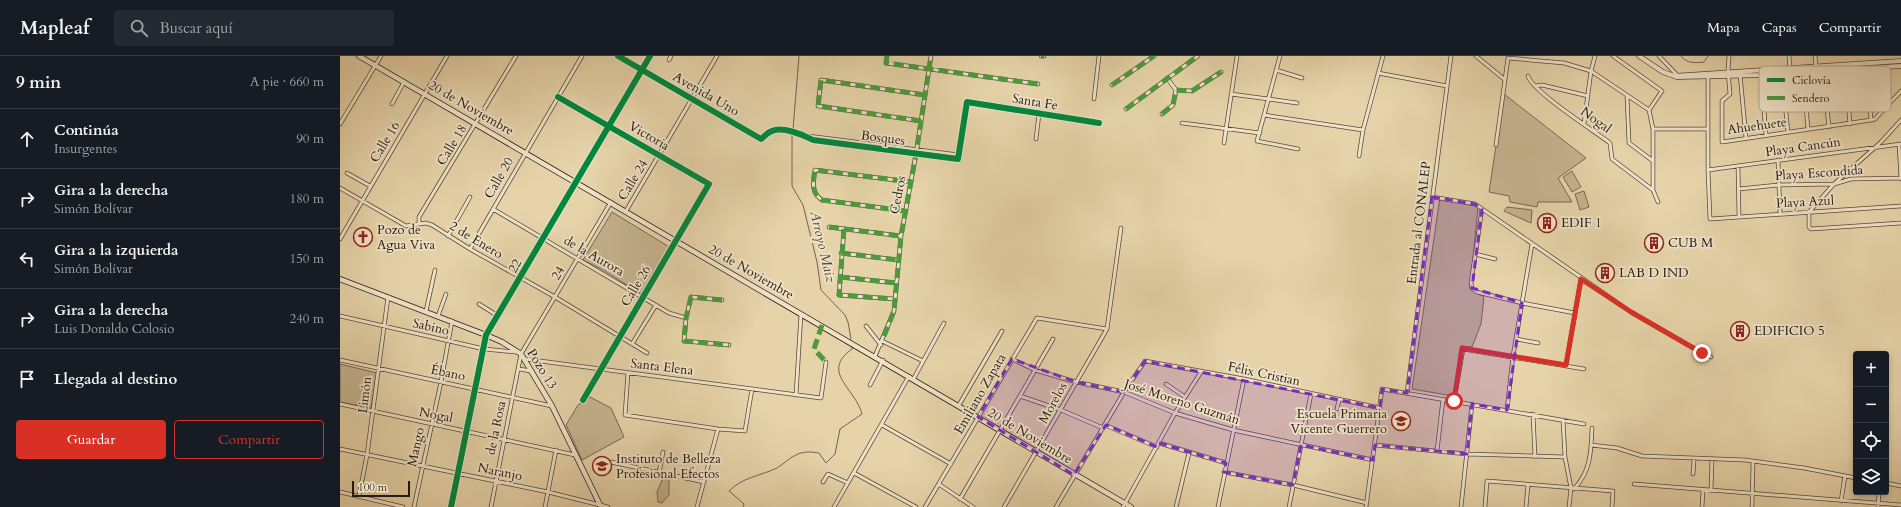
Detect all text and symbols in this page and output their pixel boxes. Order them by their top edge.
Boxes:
search box [114,10,394,46]
text: Mapleaf [20,15,90,41]
icon: search [128,17,150,39]
text: Buscar aquí [160,18,233,38]
text: Mapa [1707,18,1740,37]
text: Capas [1762,18,1797,37]
text: Compartir [1819,18,1881,37]
legend [1759,66,1891,112]
street label: Avenida Uno [670,68,742,120]
text: 9 min [16,71,61,94]
text: A pie · 660 m [250,73,324,91]
text: Ciclovía [1792,73,1831,88]
street label: 20 de Noviembre [425,76,517,140]
street label: Santa Fe [1011,90,1059,115]
text: Sendero [1792,91,1830,106]
street label: Nogal [1577,103,1616,138]
street label: Ahuehuete [1726,113,1788,139]
street label: Victoria [625,117,673,155]
street label: Calle 16 [366,118,404,166]
text: Continúa [54,120,119,140]
street label: Calle 18 [433,121,471,169]
street label: Bosques [860,126,906,150]
icon: ahead [16,128,38,150]
text: 90 m [296,130,324,148]
street label: Playa Cancún [1764,133,1842,161]
text: Insurgentes [54,140,117,158]
street label: Calle 20 [480,154,518,202]
street label: Calle 24 [614,156,652,204]
street label: Entrada al CONALEP [1403,160,1435,285]
street label: Playa Escondida [1774,161,1864,185]
street label: Cedros [885,174,911,216]
text: Gira a la derecha [54,180,168,200]
icon: right [16,188,38,210]
text: 180 m [290,190,324,208]
street label: Playa Azul [1776,191,1835,213]
text: Simón Bolívar [54,200,133,218]
water label: Arroyo Maiz [805,208,841,285]
building icon: EDIF 1 [1536,212,1558,234]
place label: EDIF 1 [1561,214,1602,232]
street label: 2 de Enero [446,217,506,263]
place label: Pozo de Agua Viva [377,221,436,254]
church icon: Pozo de Agua Viva [352,226,374,248]
street label: de la Aurora [560,231,628,281]
building icon: CUB M [1643,232,1665,254]
place label: CUB M [1668,234,1713,252]
text: Gira a la izquierda [54,240,178,260]
street label: 20 de Noviembre [705,240,797,304]
icon: left [16,248,38,270]
text: 150 m [290,250,324,268]
street label: 22 [504,255,526,276]
text: Simón Bolívar [54,260,133,278]
street label: 24 [547,262,569,283]
street label: Calle 26 [617,262,655,310]
building icon: LAB D IND [1594,262,1616,284]
place label: LAB D IND [1619,264,1689,282]
text: Gira a la derecha [54,300,168,320]
icon: right [16,308,38,330]
text: 240 m [290,310,324,328]
street label: Sabino [411,314,451,340]
text: Luis Donaldo Colosio [54,320,174,338]
building icon: EDIFICIO 5 [1729,320,1751,342]
place label: EDIFICIO 5 [1754,322,1825,340]
route end [1693,344,1711,362]
street label: Pozo 13 [523,345,561,393]
street label: Emiliano Zapata [950,350,1011,438]
map controls [1853,351,1889,495]
button: + [1853,351,1889,387]
street label: Santa Elena [630,354,695,380]
street label: Félix Cristian [1226,358,1302,391]
street label: Ébano [429,361,467,385]
icon: arrive [16,368,38,390]
text: Llegada al destino [54,369,177,389]
street label: José Moreno Guzmán [1120,374,1243,429]
street label: Limón [354,375,376,414]
street label: Morelos [1034,379,1072,427]
button: − [1853,387,1889,423]
route start [1445,392,1463,410]
street label: de la Rosa [482,399,511,457]
street label: Nogal [417,403,455,427]
street label: 20 de Noviembre [984,404,1076,468]
place label: Escuela Primaria Vicente Guerrero [1291,405,1387,438]
school or university icon: Escuela Primaria Vicente Guerrero [1390,410,1412,432]
button: Guardar [16,420,166,459]
button: Compartir [174,420,324,459]
button: locate [1853,423,1889,459]
street label: Mango [403,426,429,468]
place label: Instituto de Belleza Profesional Efectos [616,450,721,483]
school or university icon: Instituto de Belleza Profesional Efectos [591,455,613,477]
street label: Naranjo [476,459,524,485]
button: layers [1853,459,1889,495]
scale bar [352,479,410,498]
text: 100 m [358,480,387,495]

